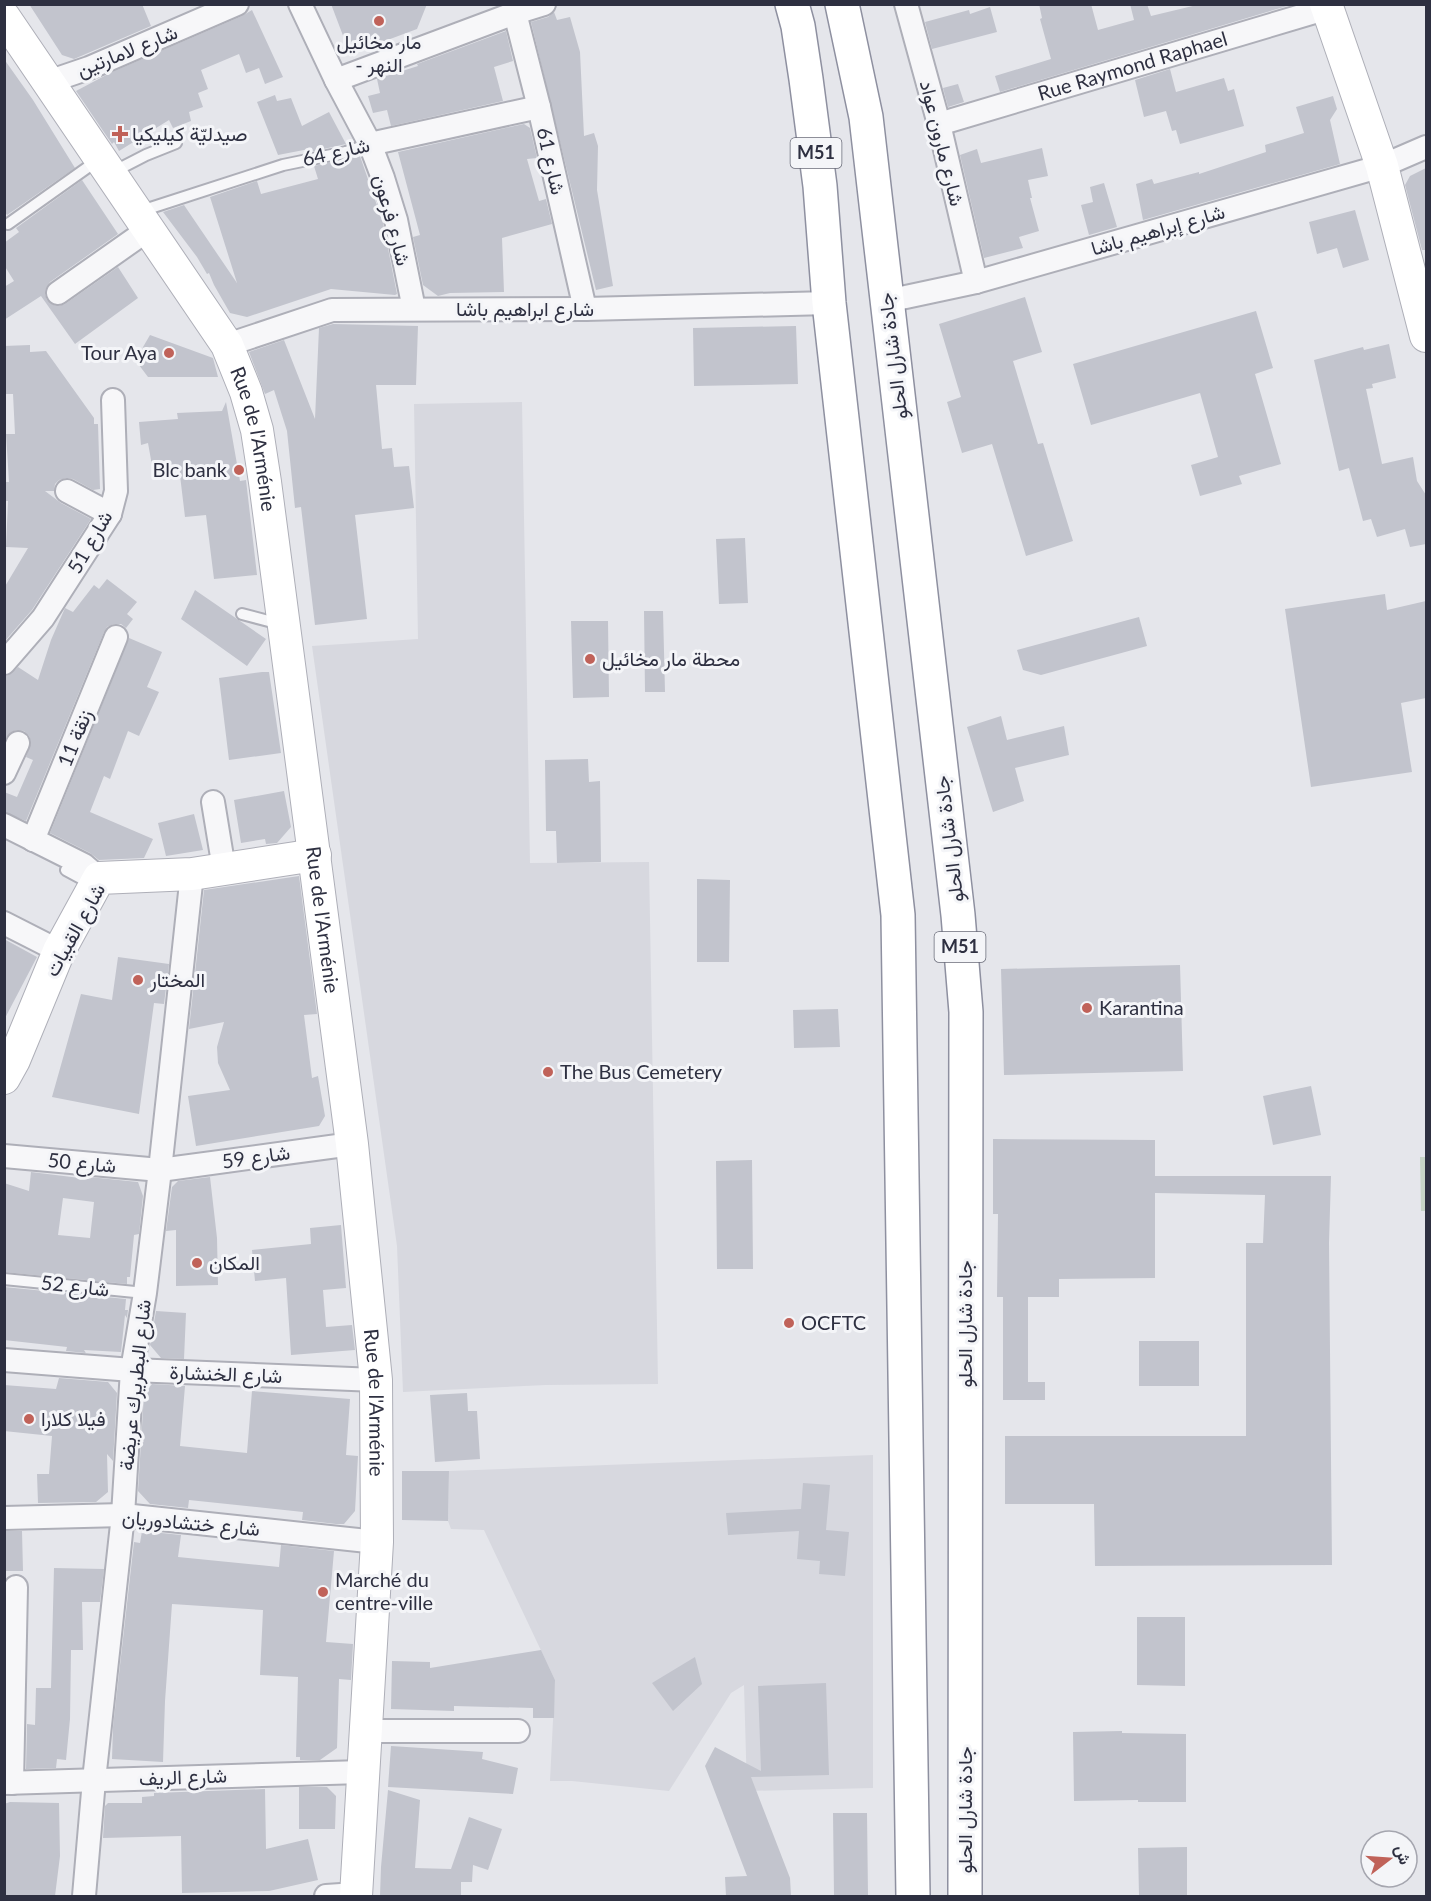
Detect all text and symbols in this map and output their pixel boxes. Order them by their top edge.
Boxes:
marker: مار مخائيل - النهر [372,14,386,28]
street label: شارع لامارتين [73,19,182,84]
street label: Rue Raymond Raphael [1035,26,1230,105]
place label: مار مخائيل - النهر [337,29,421,78]
street label: شارع مارون عواد [913,77,970,209]
place label: صيدليّة كيليكيا [132,121,248,146]
street label: شارع 61 [530,125,571,198]
marker: صيدليّة كيليكيا [113,127,127,141]
street label: شارع 64 [300,132,373,173]
road number: M51 [790,138,842,168]
street label: شارع فرعون [366,171,417,269]
street label: شارع إبراهيم باشا [1088,198,1228,262]
street label: جادة شارل الحلو [872,291,914,421]
street label: شارع ابراهيم باشا [456,296,594,323]
place label: Tour Aya [81,340,157,364]
marker: Tour Aya [162,346,176,360]
street label: Rue de l'Arménie [226,363,282,513]
place label: Blc bank [152,457,228,481]
marker: Blc bank [232,463,246,477]
street label: شارع 51 [62,506,119,579]
place label: محطة مار مخائيل [602,646,740,672]
marker: محطة مار مخائيل [583,652,597,666]
street label: زنقة 11 [52,705,98,771]
street label: جادة شارل الحلو [928,774,970,904]
street label: Rue de l'Arménie [302,845,345,994]
street label: شارع القبيات [39,879,112,982]
road number: M51 [934,932,986,962]
place label: المختار [149,967,205,993]
marker: المختار [131,973,145,987]
place label: Karantina [1099,995,1184,1019]
marker: Karantina [1080,1001,1094,1015]
place label: The Bus Cemetery [560,1059,723,1083]
marker: The Bus Cemetery [541,1065,555,1079]
street label: شارع 59 [220,1139,292,1176]
street label: شارع 50 [47,1147,117,1180]
place label: المكان [209,1250,260,1274]
marker: المكان [190,1256,204,1270]
street label: جادة شارل الحلو [952,1260,978,1388]
street label: شارع 52 [39,1269,110,1304]
street label: شارع البطريرك عريضة [113,1298,158,1472]
place label: OCFTC [801,1310,866,1334]
marker: OCFTC [782,1316,796,1330]
street label: Rue de l'Arménie [360,1328,390,1477]
street label: شارع الخنشارة [169,1359,283,1390]
place label: فيلا كلارا [41,1406,106,1432]
marker: فيلا كلارا [22,1412,36,1426]
street label: شارع ختشادوريان [121,1504,261,1543]
place label: Marché du centre-ville [335,1567,433,1614]
marker: Marché du centre-ville [316,1585,330,1599]
street label: جادة شارل الحلو [952,1746,978,1874]
street label: شارع الريف [138,1762,228,1793]
north arrow [1359,1829,1419,1889]
text: ش [1391,1842,1416,1867]

